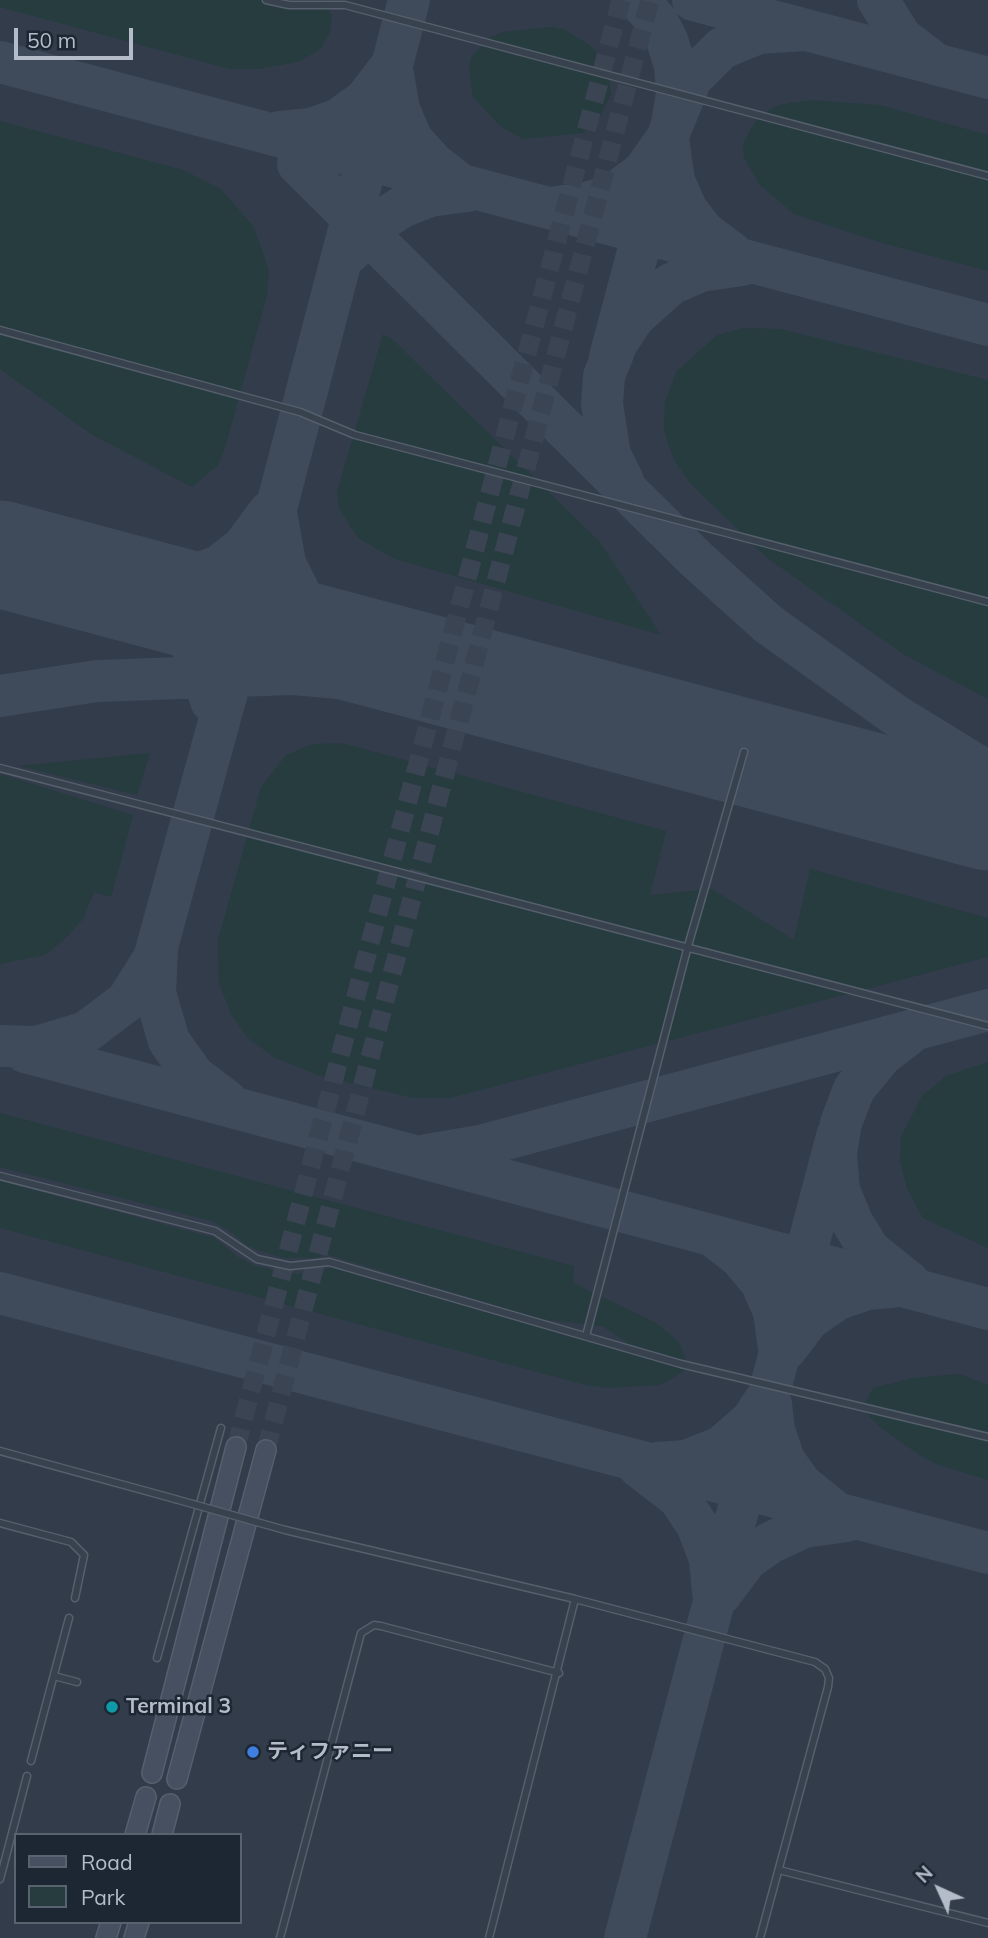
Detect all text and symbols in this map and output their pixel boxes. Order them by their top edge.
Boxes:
scale bar [18,14,136,58]
text: 50 m [27,27,76,53]
place label: Terminal 3 [126,1694,231,1720]
marker: Terminal 3 [104,1699,120,1715]
place label: ティファニー [267,1739,393,1765]
marker: ティファニー [245,1744,261,1760]
legend [14,1833,242,1924]
text: Road [81,1849,132,1875]
north arrow [904,1854,974,1924]
text: N [911,1861,938,1888]
text: Park [81,1884,125,1910]

